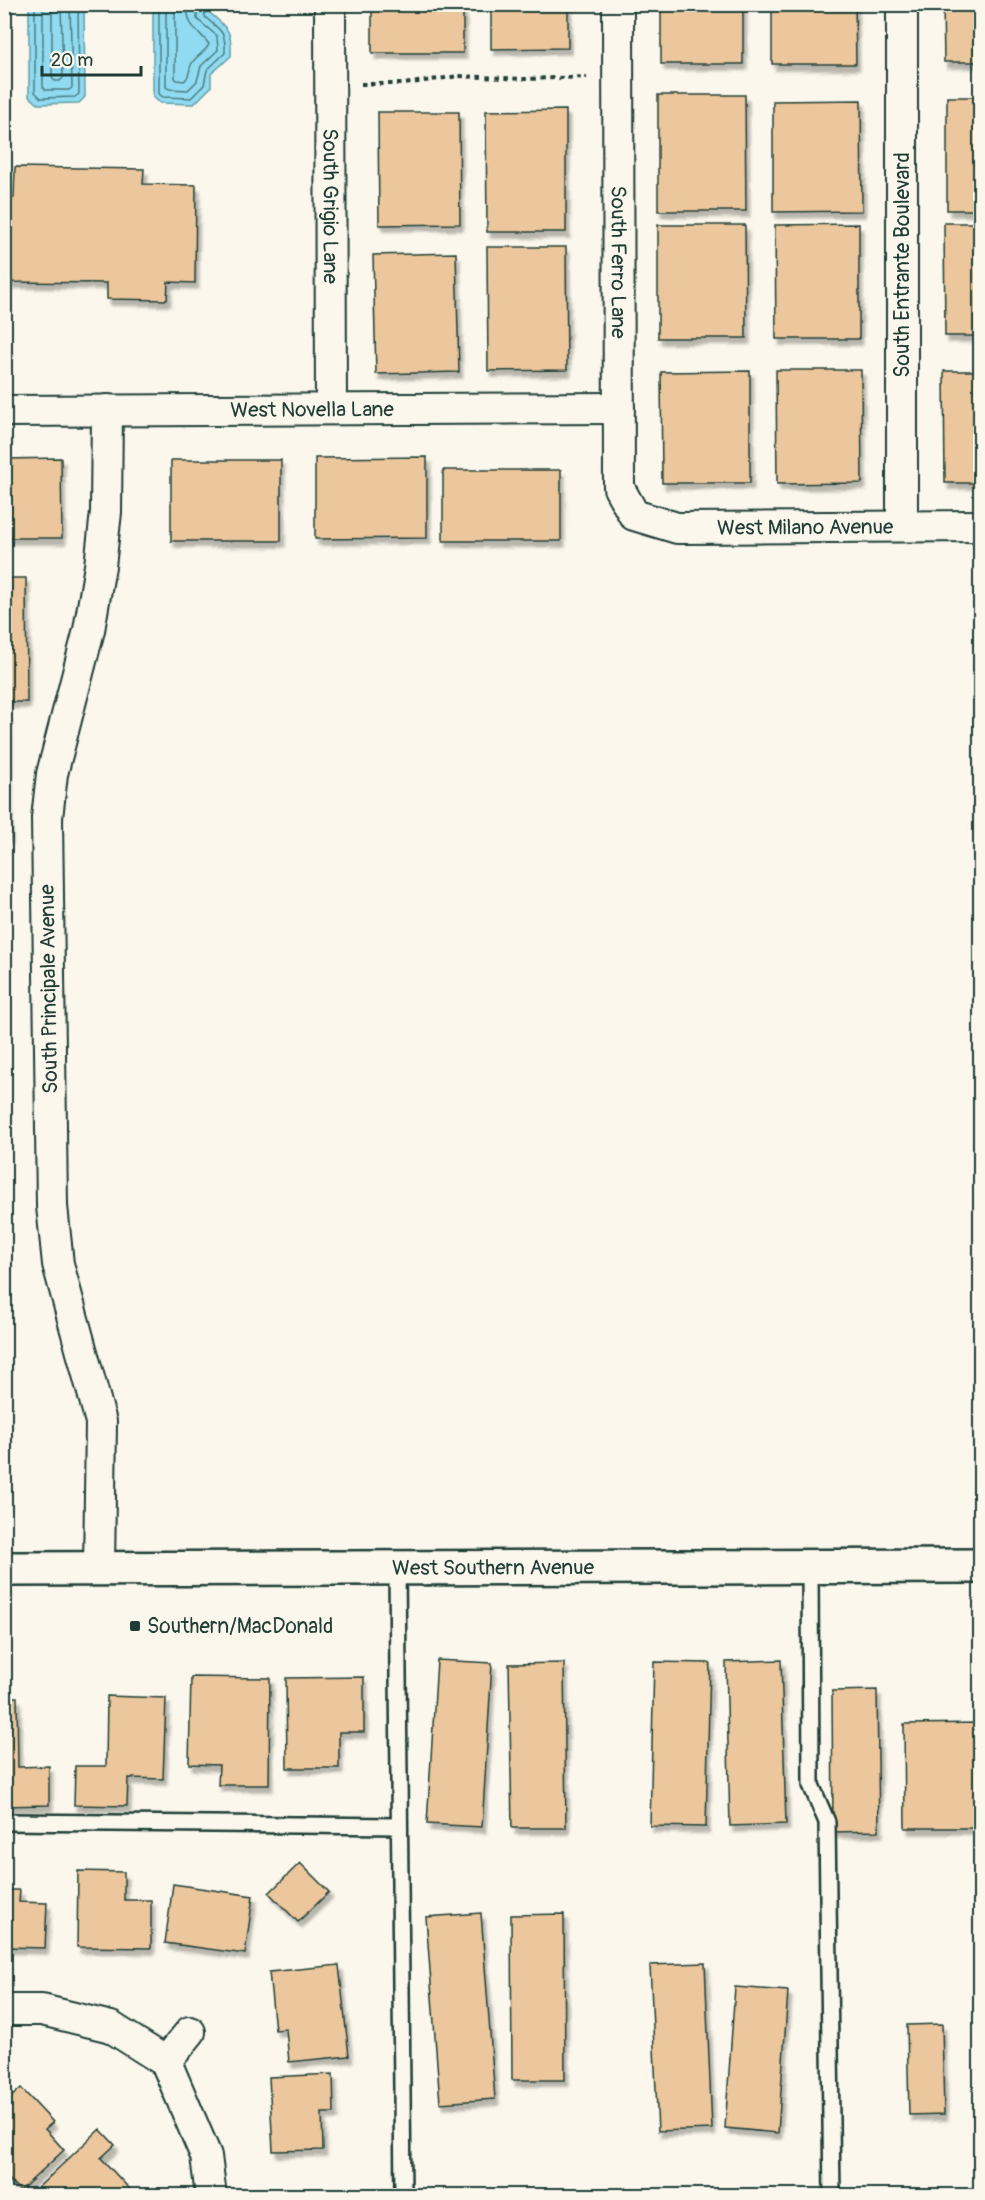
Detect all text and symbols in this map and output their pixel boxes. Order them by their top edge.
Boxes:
scale bar [42,39,141,77]
text: 20 m [51,49,93,72]
street label: South Grigio Lane [317,128,344,284]
street label: South Entrante Boulevard [889,152,916,378]
street label: South Ferro Lane [605,185,632,339]
street label: West Novella Lane [230,396,394,423]
street label: West Milano Avenue [717,513,894,541]
street label: South Principale Avenue [34,883,64,1094]
street label: West Southern Avenue [392,1554,595,1581]
place label: Southern/MacDonald [147,1613,333,1640]
marker: Southern/MacDonald [128,1619,142,1633]

